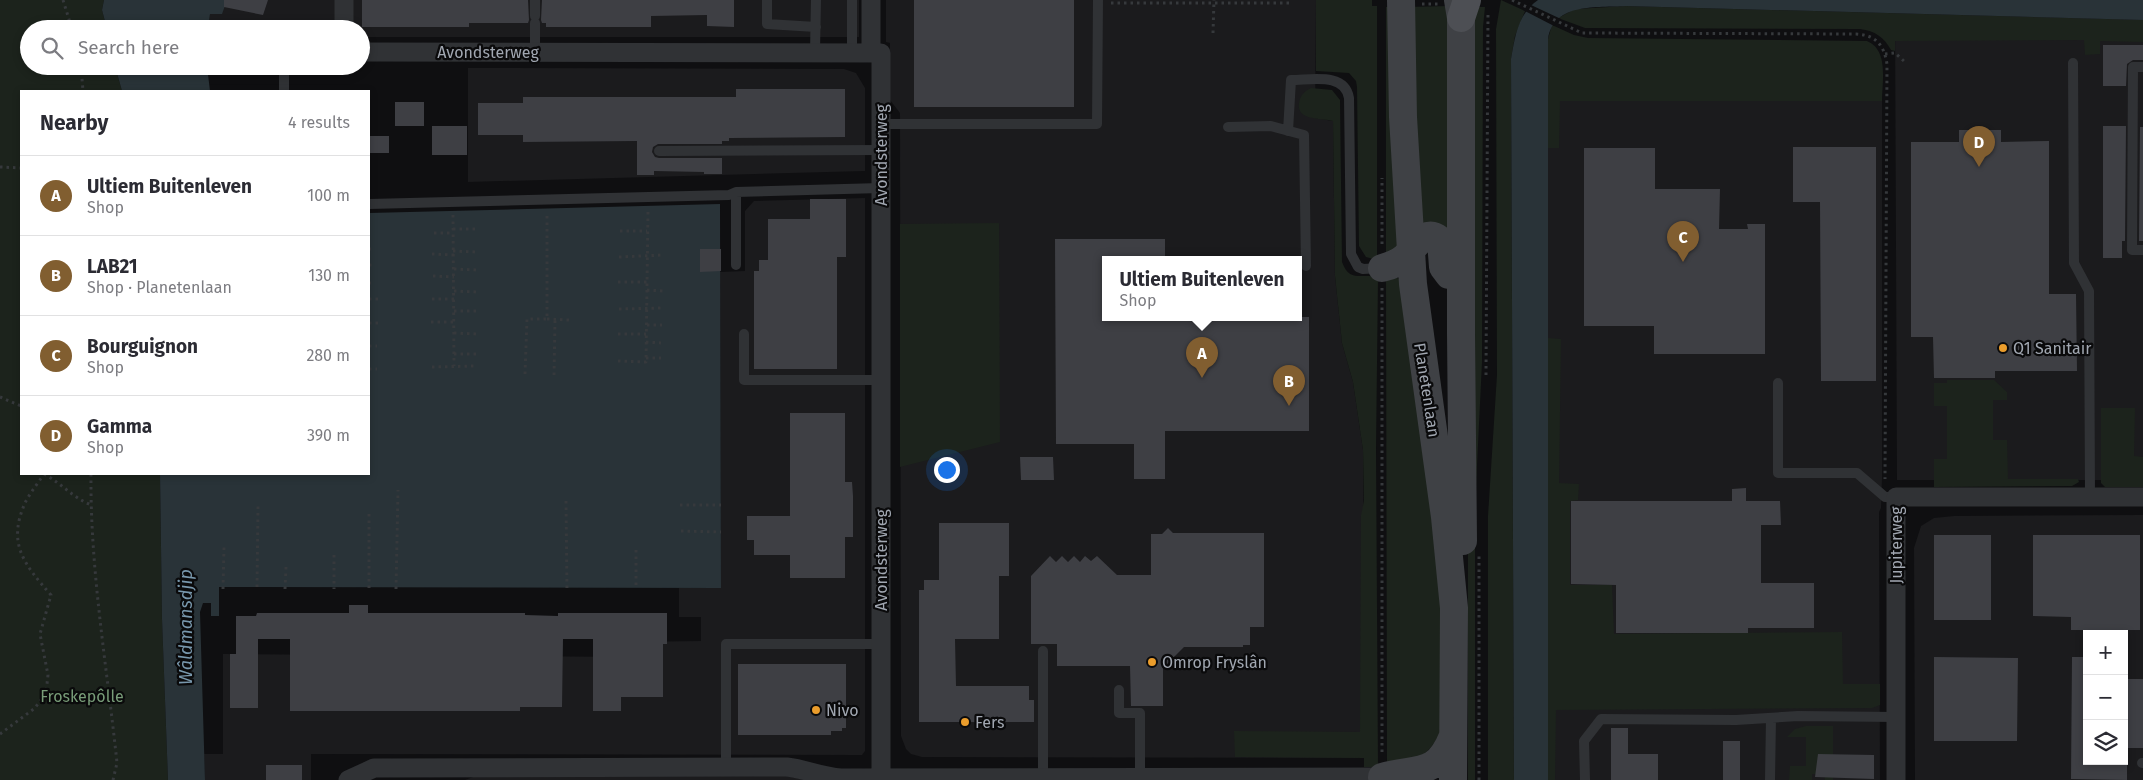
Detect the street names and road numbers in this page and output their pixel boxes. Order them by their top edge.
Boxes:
street label: Avondsterweg [437,43,540,62]
street label: Avondsterweg [872,103,891,206]
street label: Planetenlaan [1410,341,1444,439]
street label: Jupiterweg [1887,506,1906,584]
street label: Avondsterweg [872,508,891,611]

